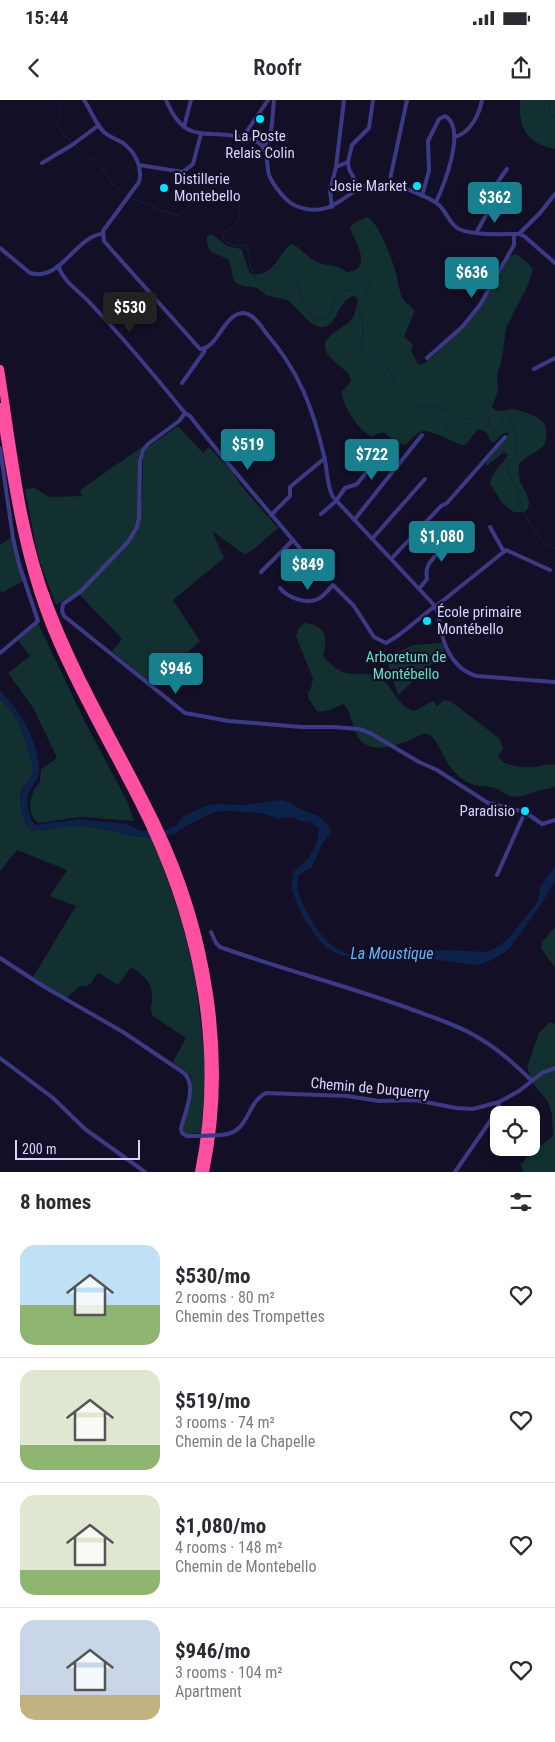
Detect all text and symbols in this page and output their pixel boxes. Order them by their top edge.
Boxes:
text: 15:44 [25,6,69,29]
icon: back [20,54,48,82]
icon: share [507,54,535,82]
text: Roofr [253,55,302,80]
marker: La Poste Relais Colin [254,113,266,125]
place label: La Poste Relais Colin [225,127,295,162]
place label: Distillerie Montebello [174,170,240,205]
place label: Josie Market [330,177,407,195]
marker: Josie Market [411,180,423,192]
marker: Distillerie Montebello [158,182,170,194]
pin: $362 [465,182,525,224]
text: $362 [479,188,511,207]
pin: $636 [442,256,502,299]
text: $636 [456,263,488,282]
pin: $530 [100,292,160,334]
text: $530 [114,298,146,317]
pin: $519 [218,428,278,471]
text: $519 [232,435,264,454]
pin: $722 [342,438,402,481]
text: $722 [356,445,388,464]
pin: $1,080 [401,520,483,563]
text: $1,080 [420,527,464,546]
pin: $849 [278,548,338,591]
text: $849 [292,555,324,574]
place label: École primaire Montébello [437,603,522,638]
marker: École primaire Montébello [421,615,433,627]
park label: Arboretum de Montébello [366,648,446,683]
pin: $946 [146,652,206,695]
text: $946 [160,659,192,678]
place label: Paradisio [459,802,515,820]
marker: Paradisio [519,805,531,817]
water label: La Moustique [350,944,434,963]
street label: Chemin de Duquerry [310,1074,430,1102]
map controls [490,1106,540,1156]
button: locate [490,1106,540,1156]
scale bar [15,1137,140,1160]
text: 200 m [22,1141,57,1157]
icon: filters [507,1188,535,1216]
text: 8 homes [20,1190,91,1214]
text: $530/mo [175,1264,250,1288]
icon: home [60,1265,120,1325]
icon: heart [507,1281,535,1309]
text: 2 rooms · 80 m² [175,1288,275,1307]
text: Chemin des Trompettes [175,1307,325,1326]
text: $519/mo [175,1389,250,1413]
icon: home [60,1390,120,1450]
icon: heart [507,1406,535,1434]
text: 3 rooms · 74 m² [175,1413,275,1432]
text: Chemin de la Chapelle [175,1432,315,1451]
text: $1,080/mo [175,1514,266,1538]
icon: home [60,1515,120,1575]
icon: heart [507,1531,535,1559]
text: 4 rooms · 148 m² [175,1538,283,1557]
text: Chemin de Montebello [175,1557,316,1576]
text: $946/mo [175,1639,250,1663]
icon: home [60,1640,120,1700]
icon: heart [507,1656,535,1684]
text: 3 rooms · 104 m² [175,1663,283,1682]
text: Apartment [175,1682,242,1701]

